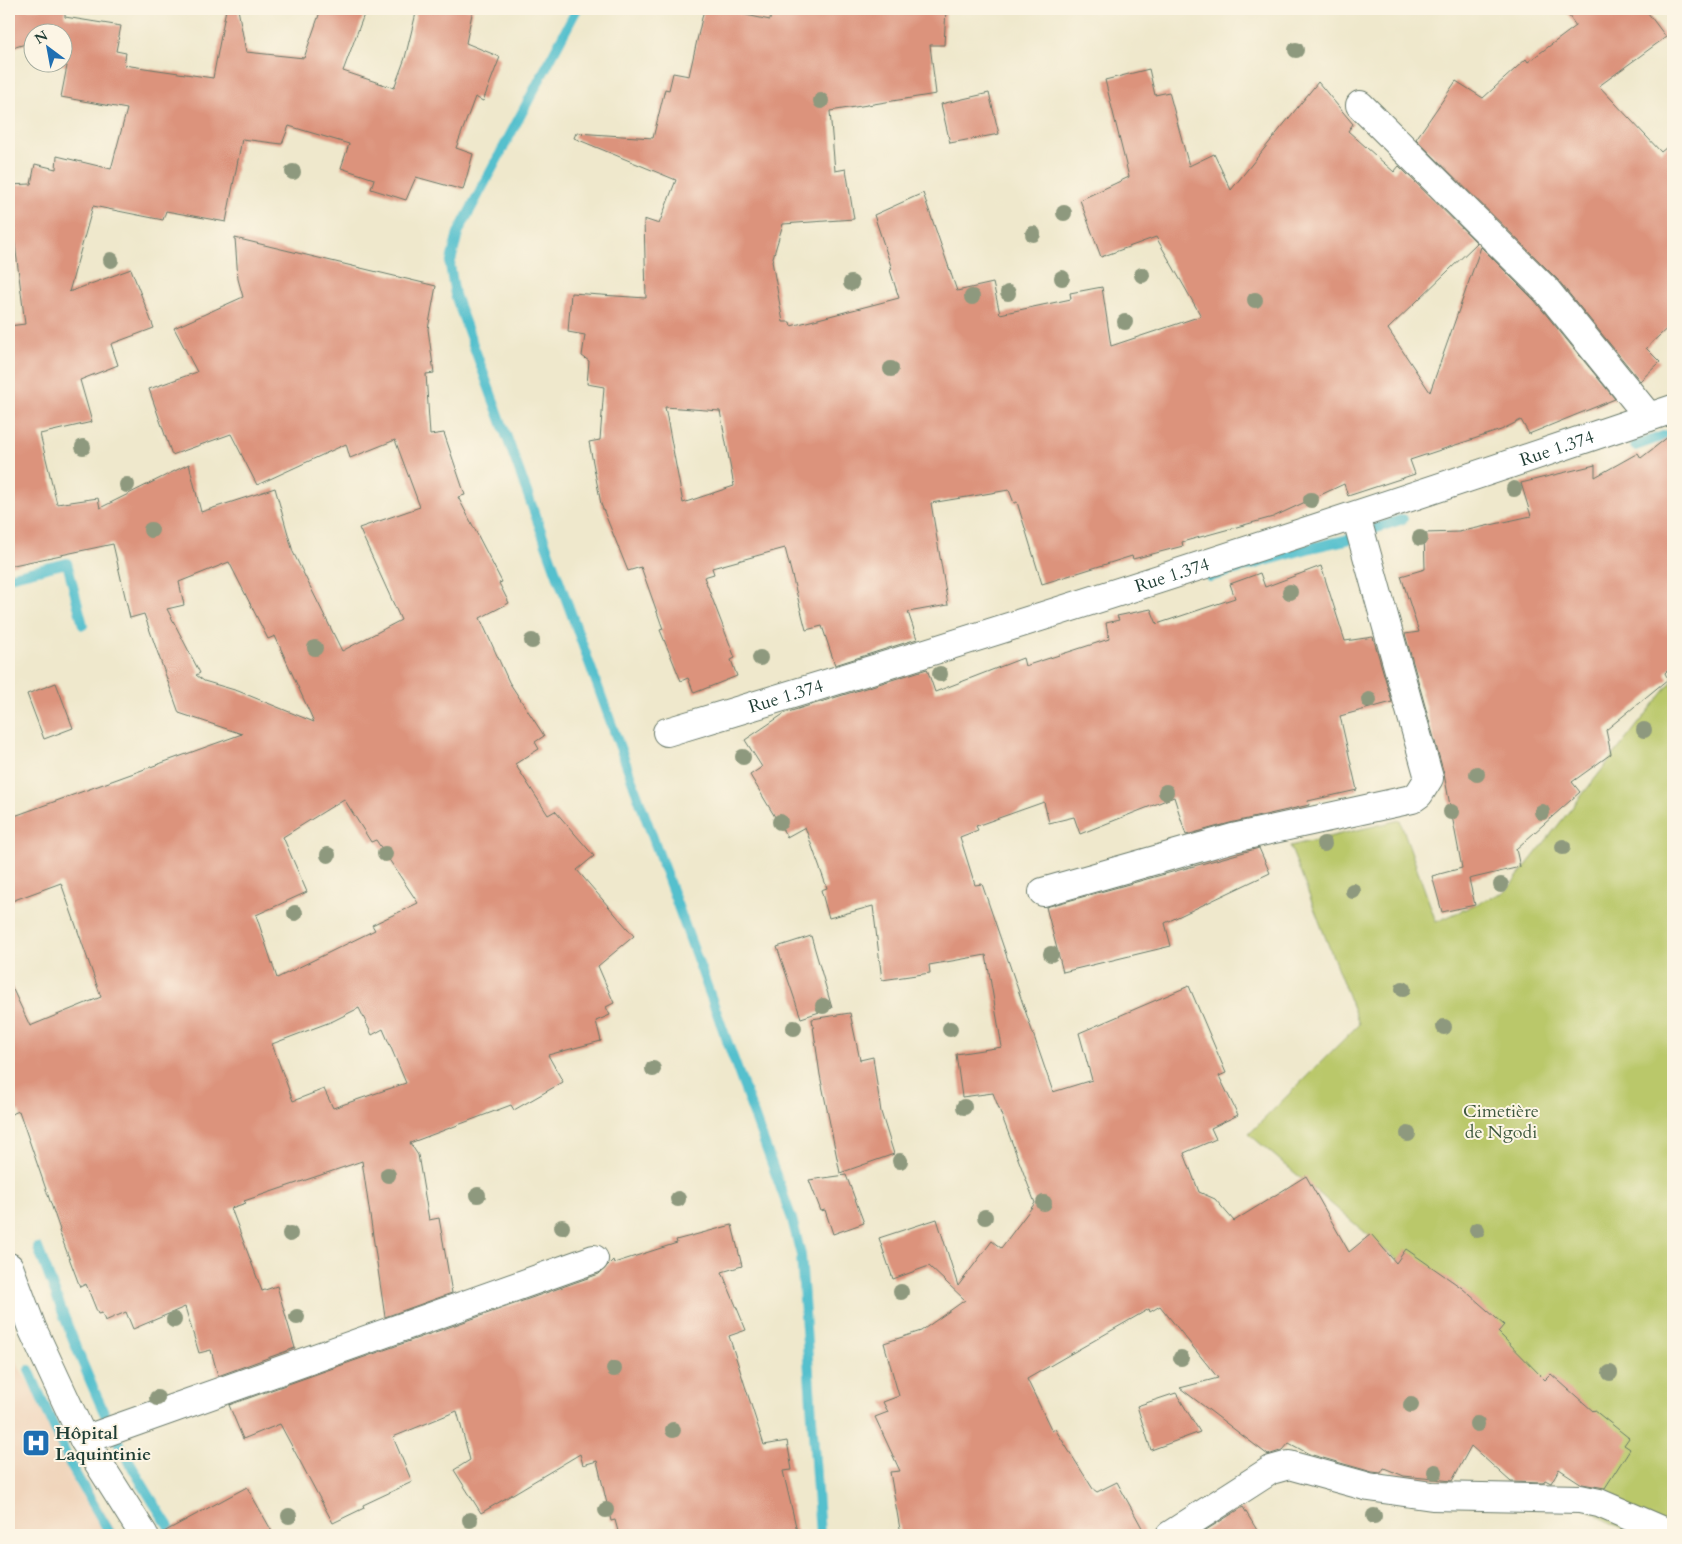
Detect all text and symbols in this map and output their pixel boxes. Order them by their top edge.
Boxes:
north arrow [22,22,72,72]
text: N [31,26,52,49]
street label: Rue 1.374 [1517,425,1597,473]
street label: Rue 1.374 [1132,552,1213,599]
street label: Rue 1.374 [745,673,826,720]
park label: Cimetière de Ngodi [1463,1099,1539,1145]
place label: Hôpital Laquintinie [55,1421,151,1467]
hospital icon: Hôpital Laquintinie [21,1428,51,1458]

